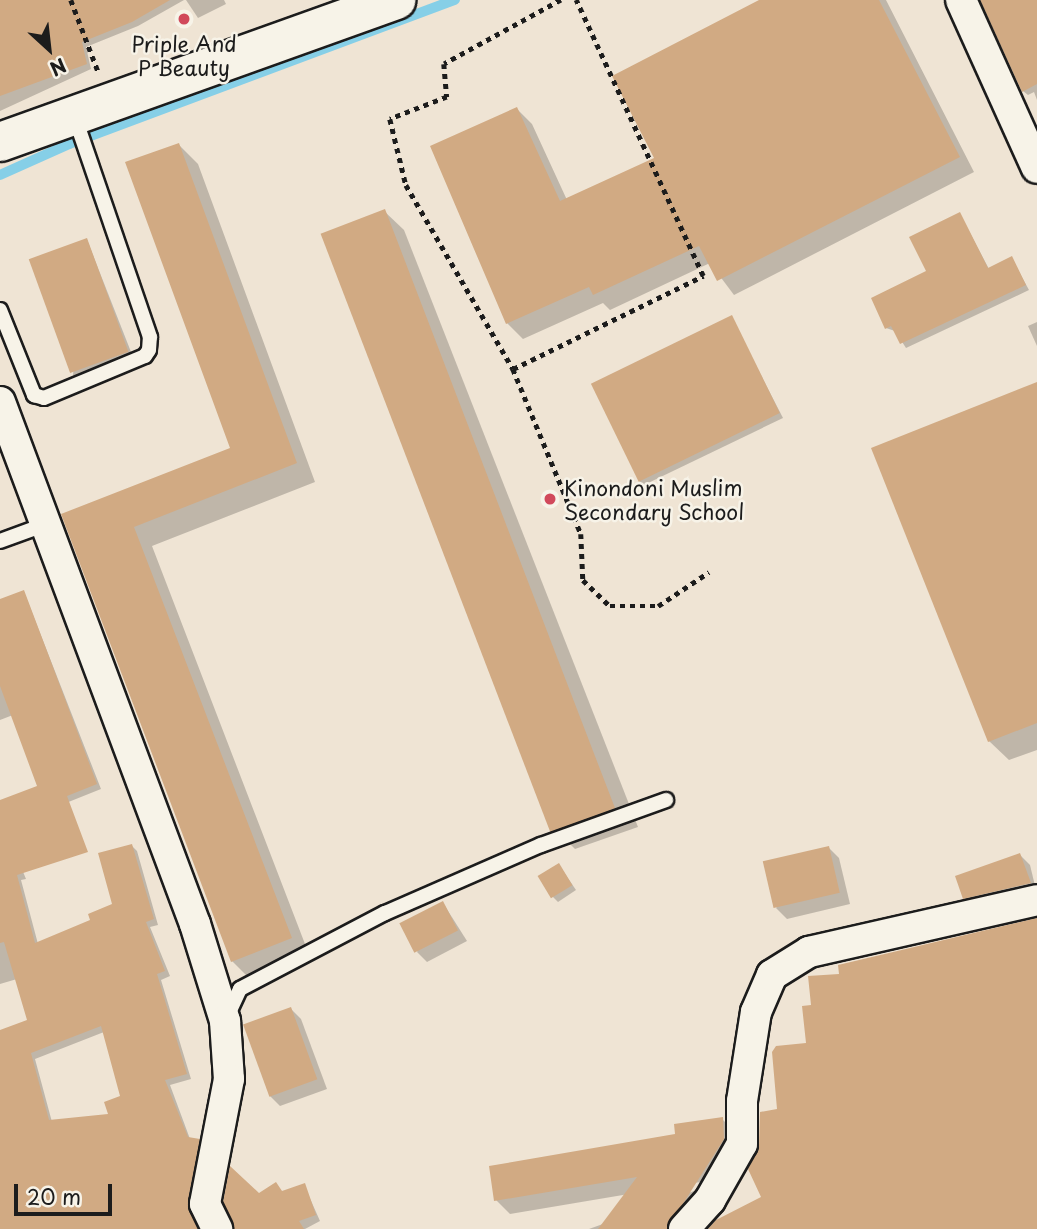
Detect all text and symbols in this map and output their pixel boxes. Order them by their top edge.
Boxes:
marker: Priple And P Beauty [176,11,192,27]
north arrow [14,14,84,84]
place label: Priple And P Beauty [131,30,237,80]
text: N [45,52,72,84]
place label: Kinondoni Muslim Secondary School [564,474,744,524]
marker: Kinondoni Muslim Secondary School [542,491,558,507]
scale bar [18,1170,116,1214]
text: 20 m [27,1180,81,1212]

